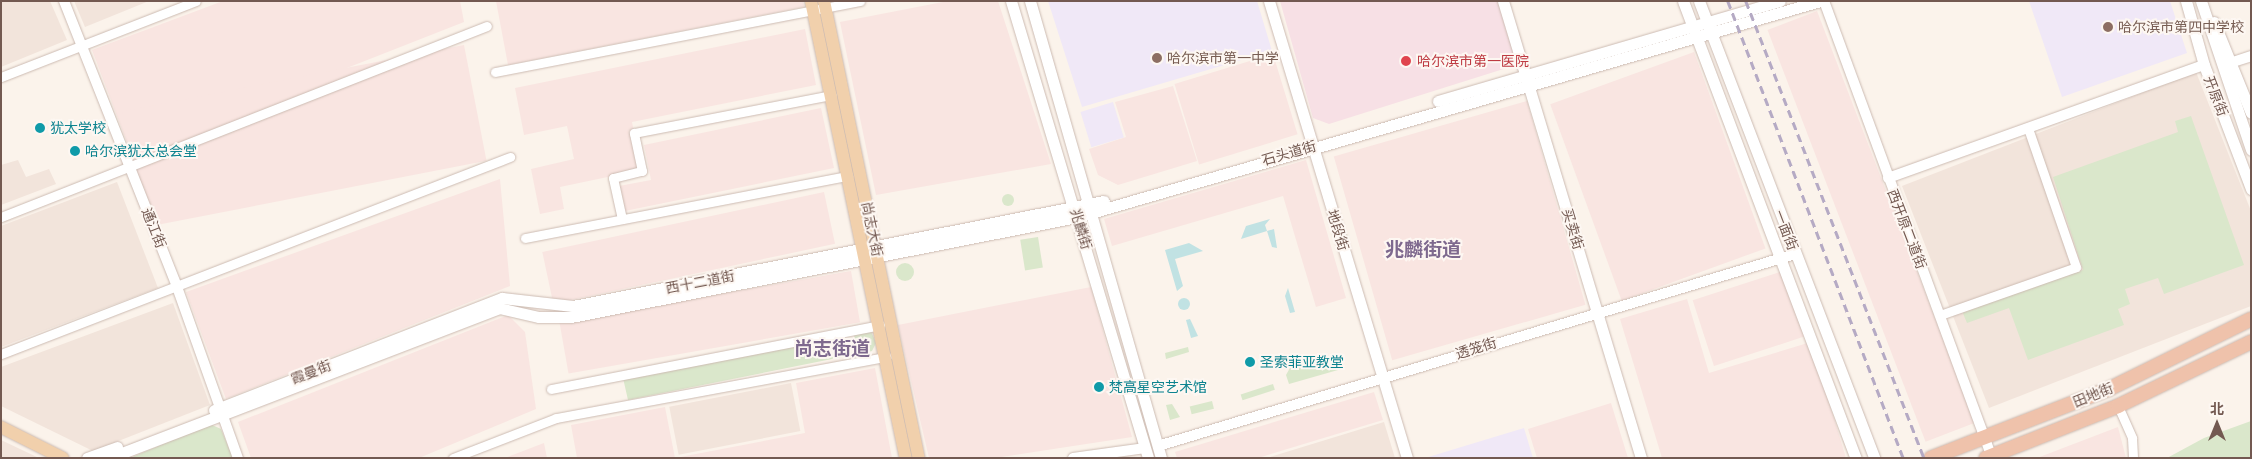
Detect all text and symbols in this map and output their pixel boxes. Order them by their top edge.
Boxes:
place label: 哈尔滨市第四中学校 [2118,19,2244,35]
marker: 哈尔滨市第四中学校 [2102,21,2114,33]
place label: 哈尔滨市第一中学 [1167,50,1279,66]
marker: 哈尔滨市第一中学 [1151,52,1163,64]
place label: 哈尔滨市第一医院 [1417,53,1529,69]
marker: 哈尔滨市第一医院 [1399,54,1413,68]
street label: 开原街 [2201,73,2231,119]
place label: 犹太学校 [50,120,106,136]
marker: 犹太学校 [34,122,46,134]
street label: 石头道街 [1260,137,1318,169]
place label: 哈尔滨犹太总会堂 [85,143,197,159]
marker: 哈尔滨犹太总会堂 [69,145,81,157]
street label: 西开原二道街 [1884,187,1930,271]
street label: 尚志大街 [858,200,886,258]
street label: 通江街 [138,205,170,251]
street label: 兆麟街 [1067,206,1095,252]
street label: 买卖街 [1559,206,1587,252]
street label: 地段街 [1324,207,1352,253]
street label: 一面街 [1771,207,1801,253]
district label: 兆麟街道 [1385,239,1461,261]
street label: 西十二道街 [664,267,736,297]
street label: 透笼街 [1453,334,1499,362]
district label: 尚志街道 [794,338,870,360]
place label: 圣索菲亚教堂 [1260,354,1344,370]
marker: 圣索菲亚教堂 [1244,356,1256,368]
street label: 霞曼街 [288,357,334,387]
place label: 梵高星空艺术馆 [1109,379,1207,395]
street label: 田地街 [2070,379,2116,411]
marker: 梵高星空艺术馆 [1093,381,1105,393]
north arrow [2192,399,2242,449]
text: 北 [2210,401,2224,417]

